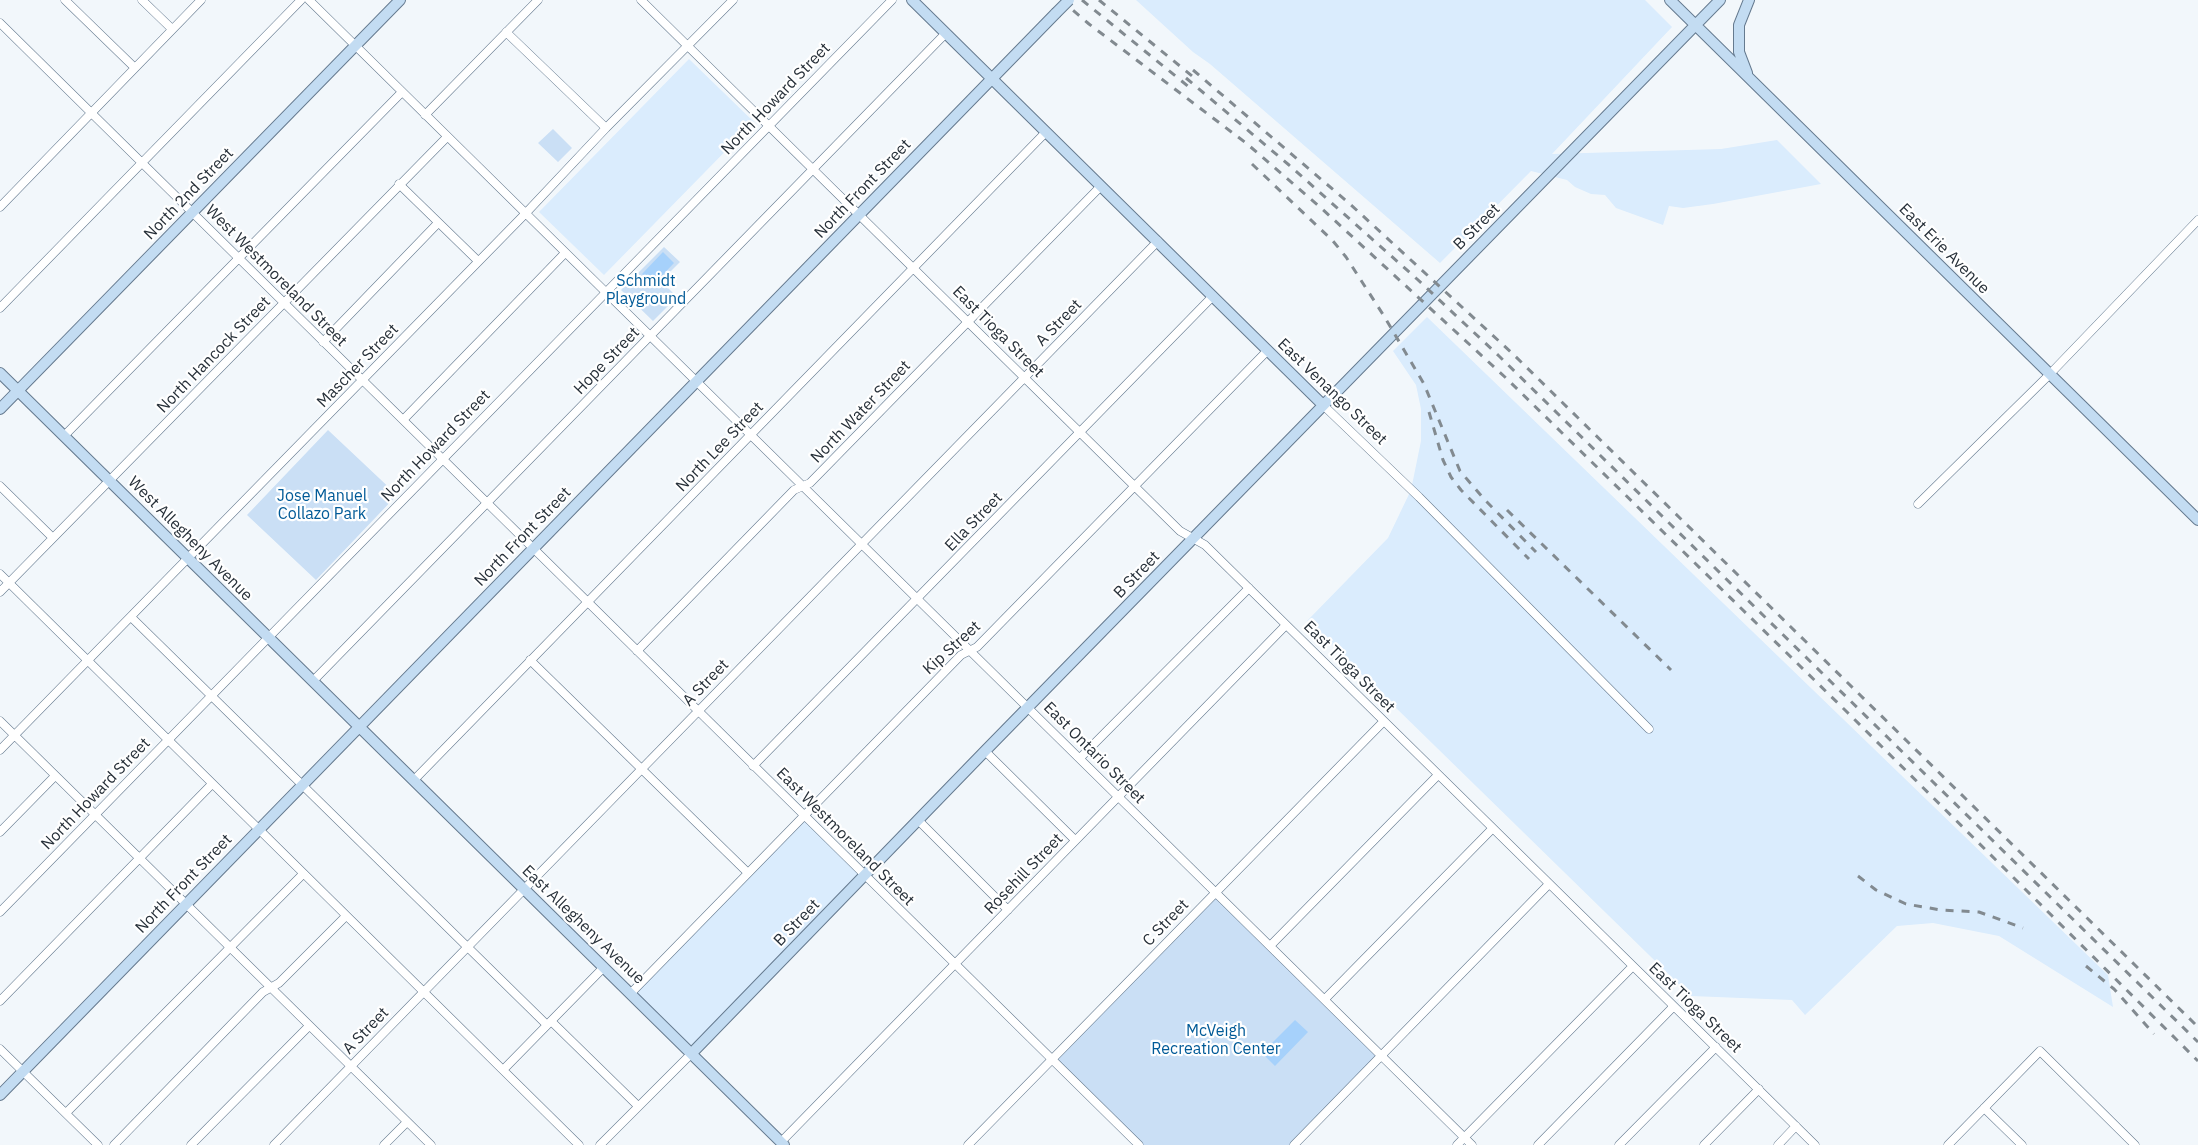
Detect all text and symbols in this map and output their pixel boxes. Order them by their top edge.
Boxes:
street label: North Howard Street [718,39,834,159]
street label: North Front Street [811,135,915,243]
street label: North 2nd Street [140,144,238,244]
street label: B Street [1450,200,1504,254]
street label: East Erie Avenue [1895,200,1993,298]
street label: West Westmoreland Street [201,201,351,351]
park label: Schmidt Playground [606,271,686,309]
street label: East Tioga Street [948,282,1048,382]
street label: North Hancock Street [153,293,275,417]
street label: A Street [1032,295,1086,351]
street label: Mascher Street [313,320,403,412]
street label: Hope Street [570,323,644,399]
street label: East Venango Street [1273,335,1391,449]
street label: North Water Street [807,357,915,467]
street label: North Howard Street [378,386,494,506]
street label: North Lee Street [672,398,768,496]
street label: West Allegheny Avenue [124,473,256,605]
street label: North Front Street [471,483,575,591]
park label: Jose Manuel Collazo Park [277,486,367,524]
street label: Ella Street [941,489,1007,555]
street label: B Street [1110,547,1164,603]
street label: Kip Street [919,617,985,679]
street label: East Tioga Street [1299,617,1399,717]
street label: A Street [679,655,733,711]
street label: East Ontario Street [1039,698,1149,808]
street label: North Howard Street [38,734,154,854]
street label: East Westmoreland Street [772,764,918,910]
street label: North Front Street [132,830,236,938]
street label: Rosehill Street [981,830,1067,918]
street label: East Allegheny Avenue [518,861,648,989]
street label: B Street [770,895,824,951]
street label: C Street [1139,896,1193,950]
street label: East Tioga Street [1645,959,1745,1057]
street label: A Street [339,1003,393,1059]
park label: McVeigh Recreation Center [1151,1021,1281,1059]

